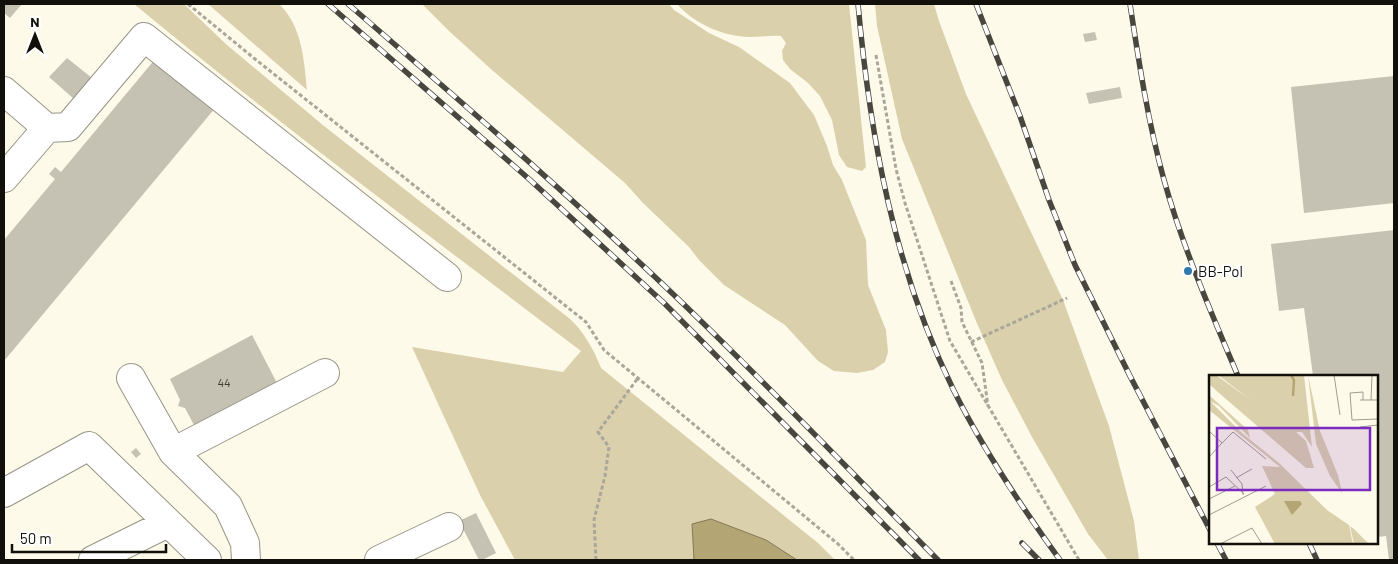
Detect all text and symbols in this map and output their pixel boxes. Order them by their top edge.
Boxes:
north arrow [10,10,60,60]
text: N [30,13,40,30]
place label: BB-Pol [1198,262,1243,280]
marker: BB-Pol [1182,265,1194,277]
house number: 44 [217,375,231,389]
inset map [1209,375,1378,544]
scale bar [12,522,166,554]
text: 50 m [20,529,52,547]

